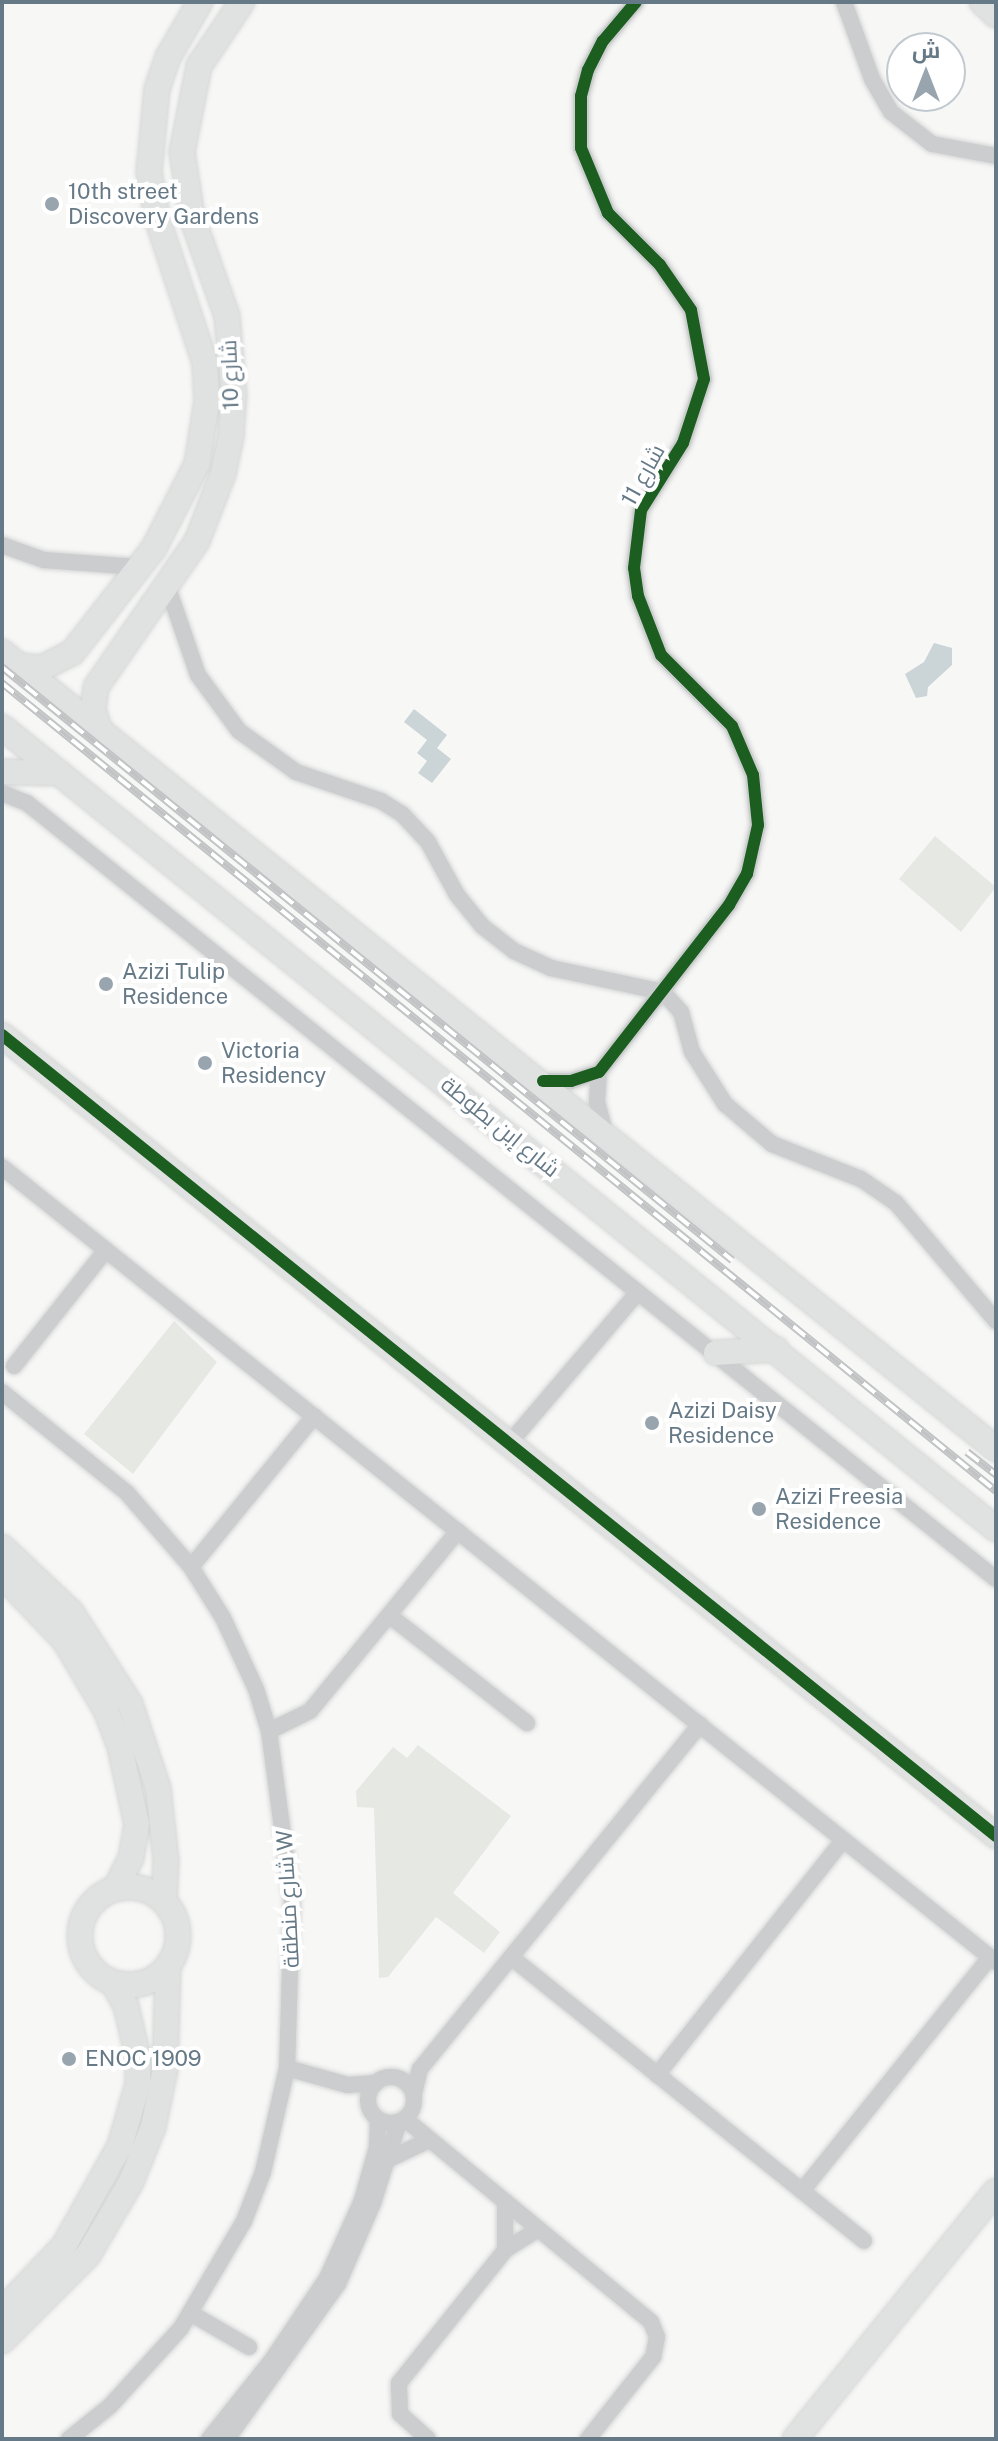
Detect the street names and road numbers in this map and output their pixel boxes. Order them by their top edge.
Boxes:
street label: شارع 10 [216,339,244,411]
street label: شارع 11 [615,440,671,510]
street label: شارع إبن بطوطة [436,1071,564,1183]
street label: شارع منطقة W [271,1829,305,1969]

